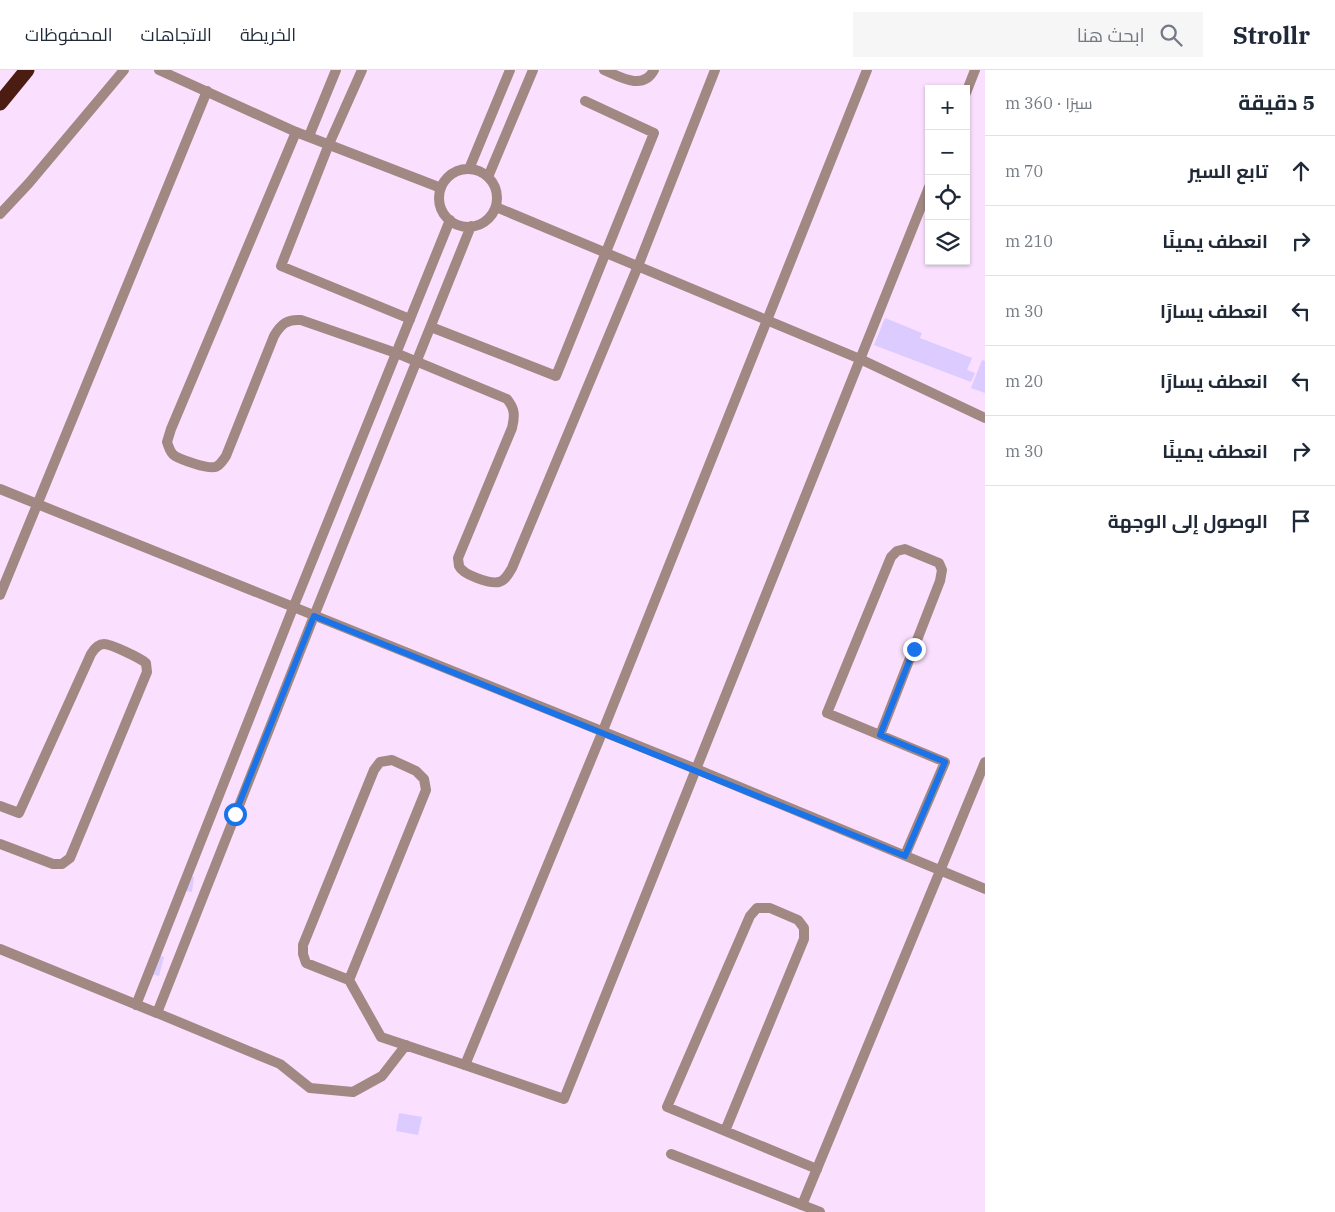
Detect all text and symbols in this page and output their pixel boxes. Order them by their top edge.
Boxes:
search box [853,12,1203,57]
text: Strollr [1233,19,1310,51]
icon: search [1157,21,1185,49]
text: المحفوظات [25,23,113,46]
text: الاتجاهات [141,23,212,46]
text: الخريطة [240,23,296,46]
text: ابحث هنا [1077,23,1145,47]
map controls [925,85,970,265]
button: + [925,85,970,130]
text: 5 دقيقة [1238,88,1315,116]
text: سيرًا · 360 m [1005,93,1092,113]
button: − [925,130,970,175]
icon: ahead [1287,157,1315,185]
text: تابع السير [1188,159,1268,183]
text: 70 m [1005,161,1043,181]
button: locate [925,175,970,220]
button: layers [925,220,970,265]
icon: right [1287,227,1315,255]
text: انعطف يمينًا [1162,229,1268,253]
text: 210 m [1005,231,1053,251]
icon: left [1287,297,1315,325]
text: انعطف يسارًا [1160,299,1268,323]
text: 30 m [1005,301,1043,321]
icon: left [1287,367,1315,395]
text: انعطف يسارًا [1160,369,1268,393]
text: 20 m [1005,371,1043,391]
icon: right [1287,437,1315,465]
text: انعطف يمينًا [1162,439,1268,463]
text: 30 m [1005,441,1043,461]
icon: arrive [1287,507,1315,535]
text: الوصول إلى الوجهة [1108,509,1268,533]
route end [903,638,926,661]
route start [224,803,247,826]

